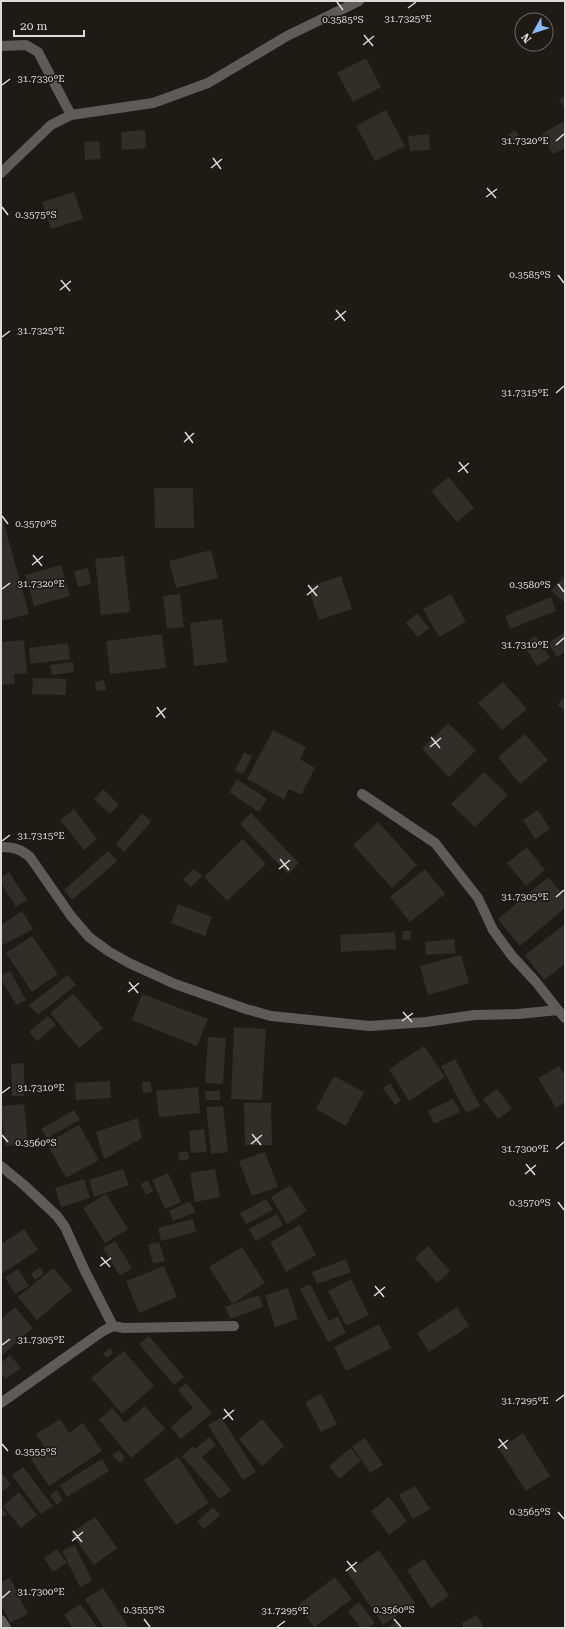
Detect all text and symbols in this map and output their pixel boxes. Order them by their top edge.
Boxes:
scale bar [14,12,84,38]
north arrow [514,12,554,52]
text: 31.7325°E [384,13,432,24]
text: 0.3585°S [322,14,364,25]
text: 20 m [20,19,47,33]
text: N [519,30,534,45]
text: 31.7330°E [17,73,65,84]
text: 31.7320°E [501,135,549,146]
text: 0.3575°S [15,209,57,220]
text: 0.3585°S [509,269,551,280]
text: 31.7325°E [17,325,65,336]
text: 31.7315°E [501,387,549,398]
text: 0.3570°S [15,518,57,529]
text: 31.7320°E [17,578,65,589]
text: 0.3580°S [509,579,551,590]
text: 31.7310°E [501,639,549,650]
text: 31.7315°E [17,830,65,841]
text: 31.7305°E [501,891,549,902]
text: 31.7310°E [17,1082,65,1093]
text: 0.3560°S [15,1137,57,1148]
text: 31.7300°E [501,1143,549,1154]
text: 0.3570°S [509,1197,551,1208]
text: 31.7305°E [17,1334,65,1345]
text: 31.7295°E [501,1395,549,1406]
text: 0.3555°S [15,1446,57,1457]
text: 0.3565°S [509,1506,551,1517]
text: 31.7300°E [17,1586,65,1597]
text: 0.3555°S [123,1604,165,1615]
text: 0.3560°S [373,1604,415,1615]
text: 31.7295°E [261,1605,309,1616]

